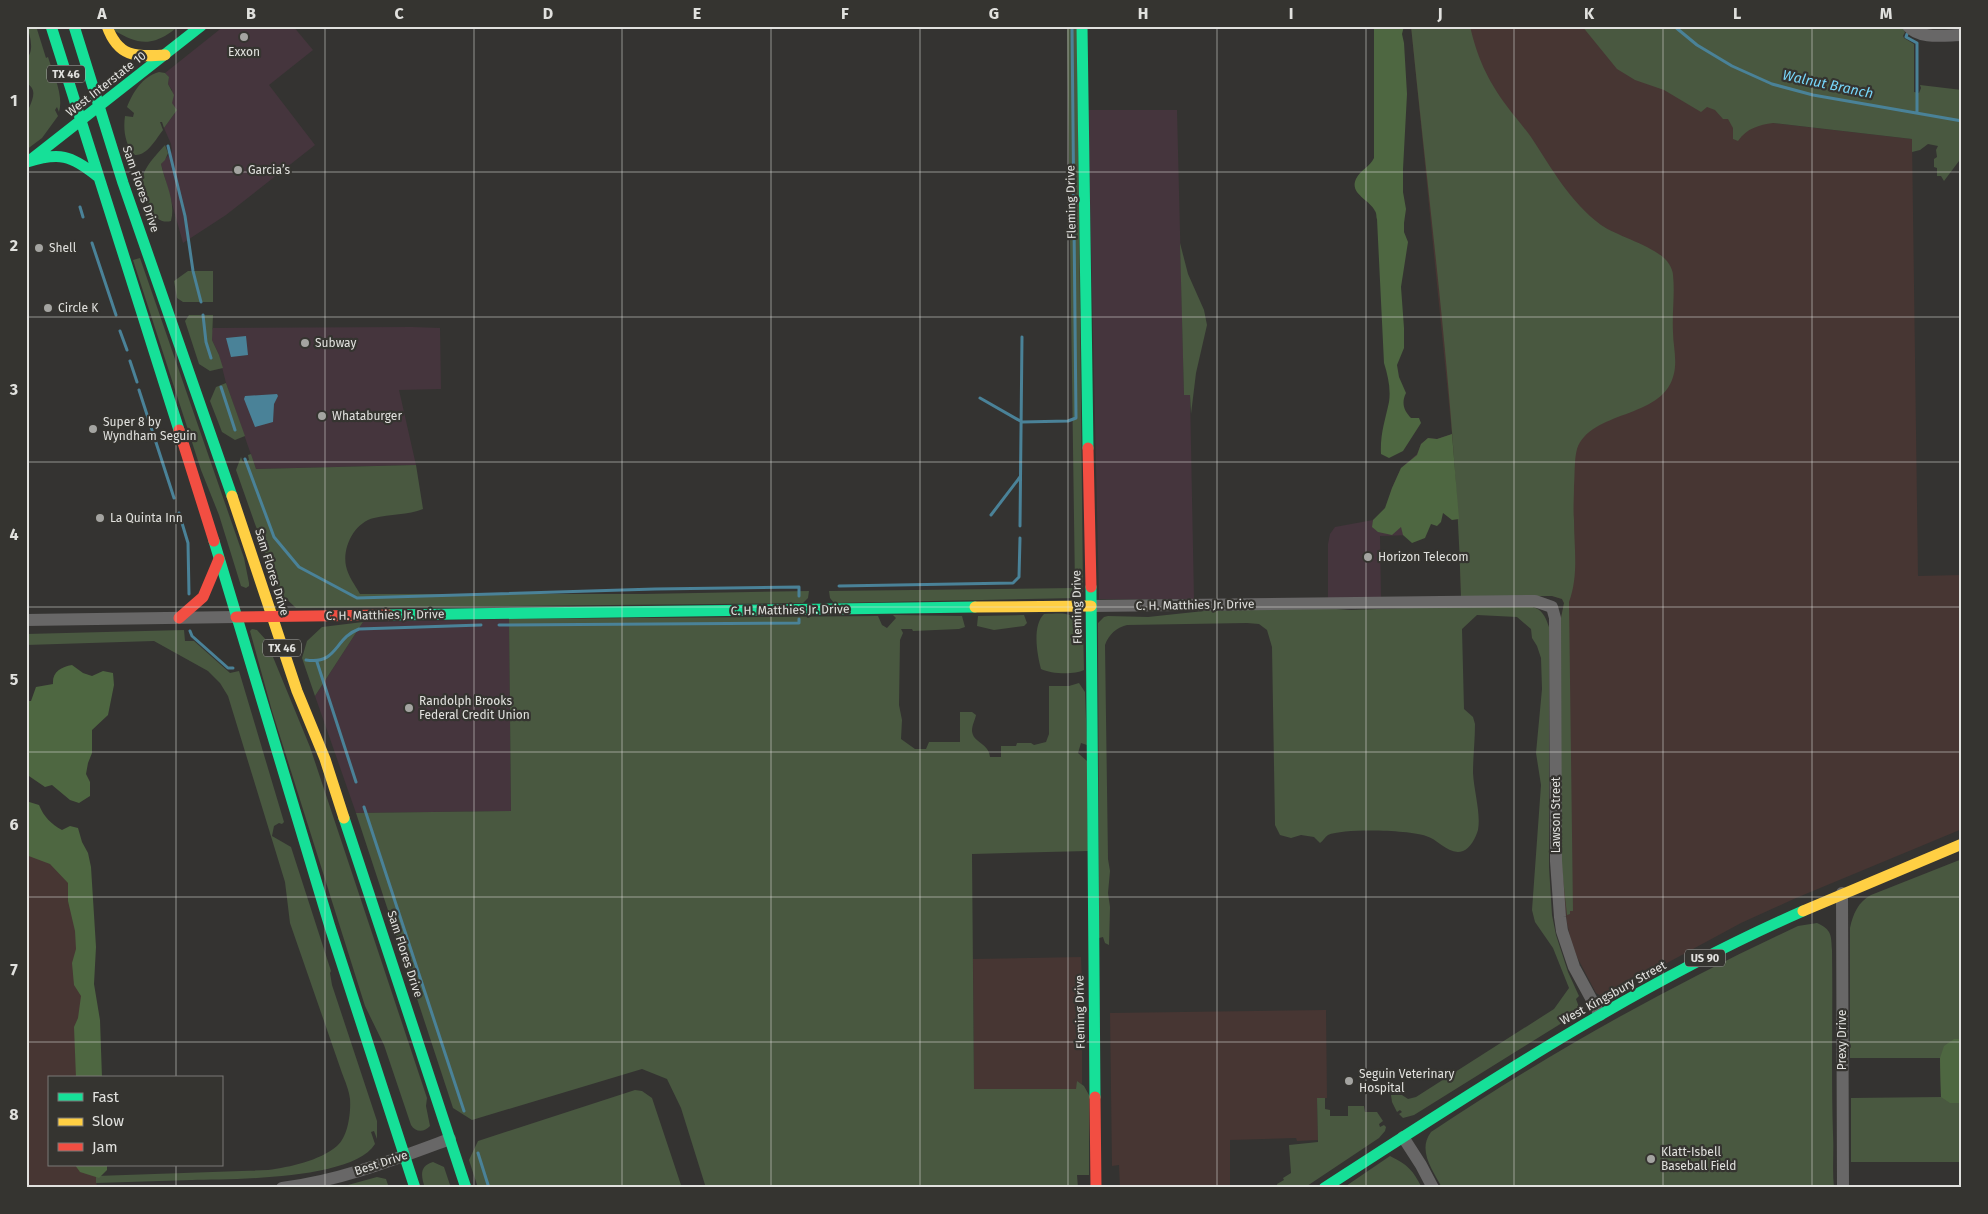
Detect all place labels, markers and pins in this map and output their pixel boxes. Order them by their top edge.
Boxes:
marker: Exxon [238,31,250,43]
place label: Exxon [228,45,260,59]
place label: Garcia’s [248,163,291,177]
marker: Garcia’s [232,164,244,176]
place label: Shell [49,241,77,255]
marker: Shell [33,242,45,254]
place label: Circle K [58,301,99,315]
marker: Circle K [42,302,54,314]
place label: Subway [315,336,356,350]
marker: Subway [299,337,311,349]
place label: Whataburger [332,409,402,423]
marker: Whataburger [316,410,328,422]
place label: Super 8 by Wyndham Seguin [103,415,197,443]
marker: Super 8 by Wyndham Seguin [87,423,99,435]
place label: La Quinta Inn [110,511,183,525]
marker: La Quinta Inn [94,512,106,524]
place label: Horizon Telecom [1378,550,1468,564]
marker: Horizon Telecom [1362,551,1374,563]
place label: Randolph Brooks Federal Credit Union [419,694,530,722]
marker: Randolph Brooks Federal Credit Union [403,702,415,714]
place label: Seguin Veterinary Hospital [1359,1067,1455,1095]
marker: Seguin Veterinary Hospital [1343,1075,1355,1087]
place label: Klatt-Isbell Baseball Field [1661,1145,1737,1173]
marker: Klatt-Isbell Baseball Field [1645,1153,1657,1165]

